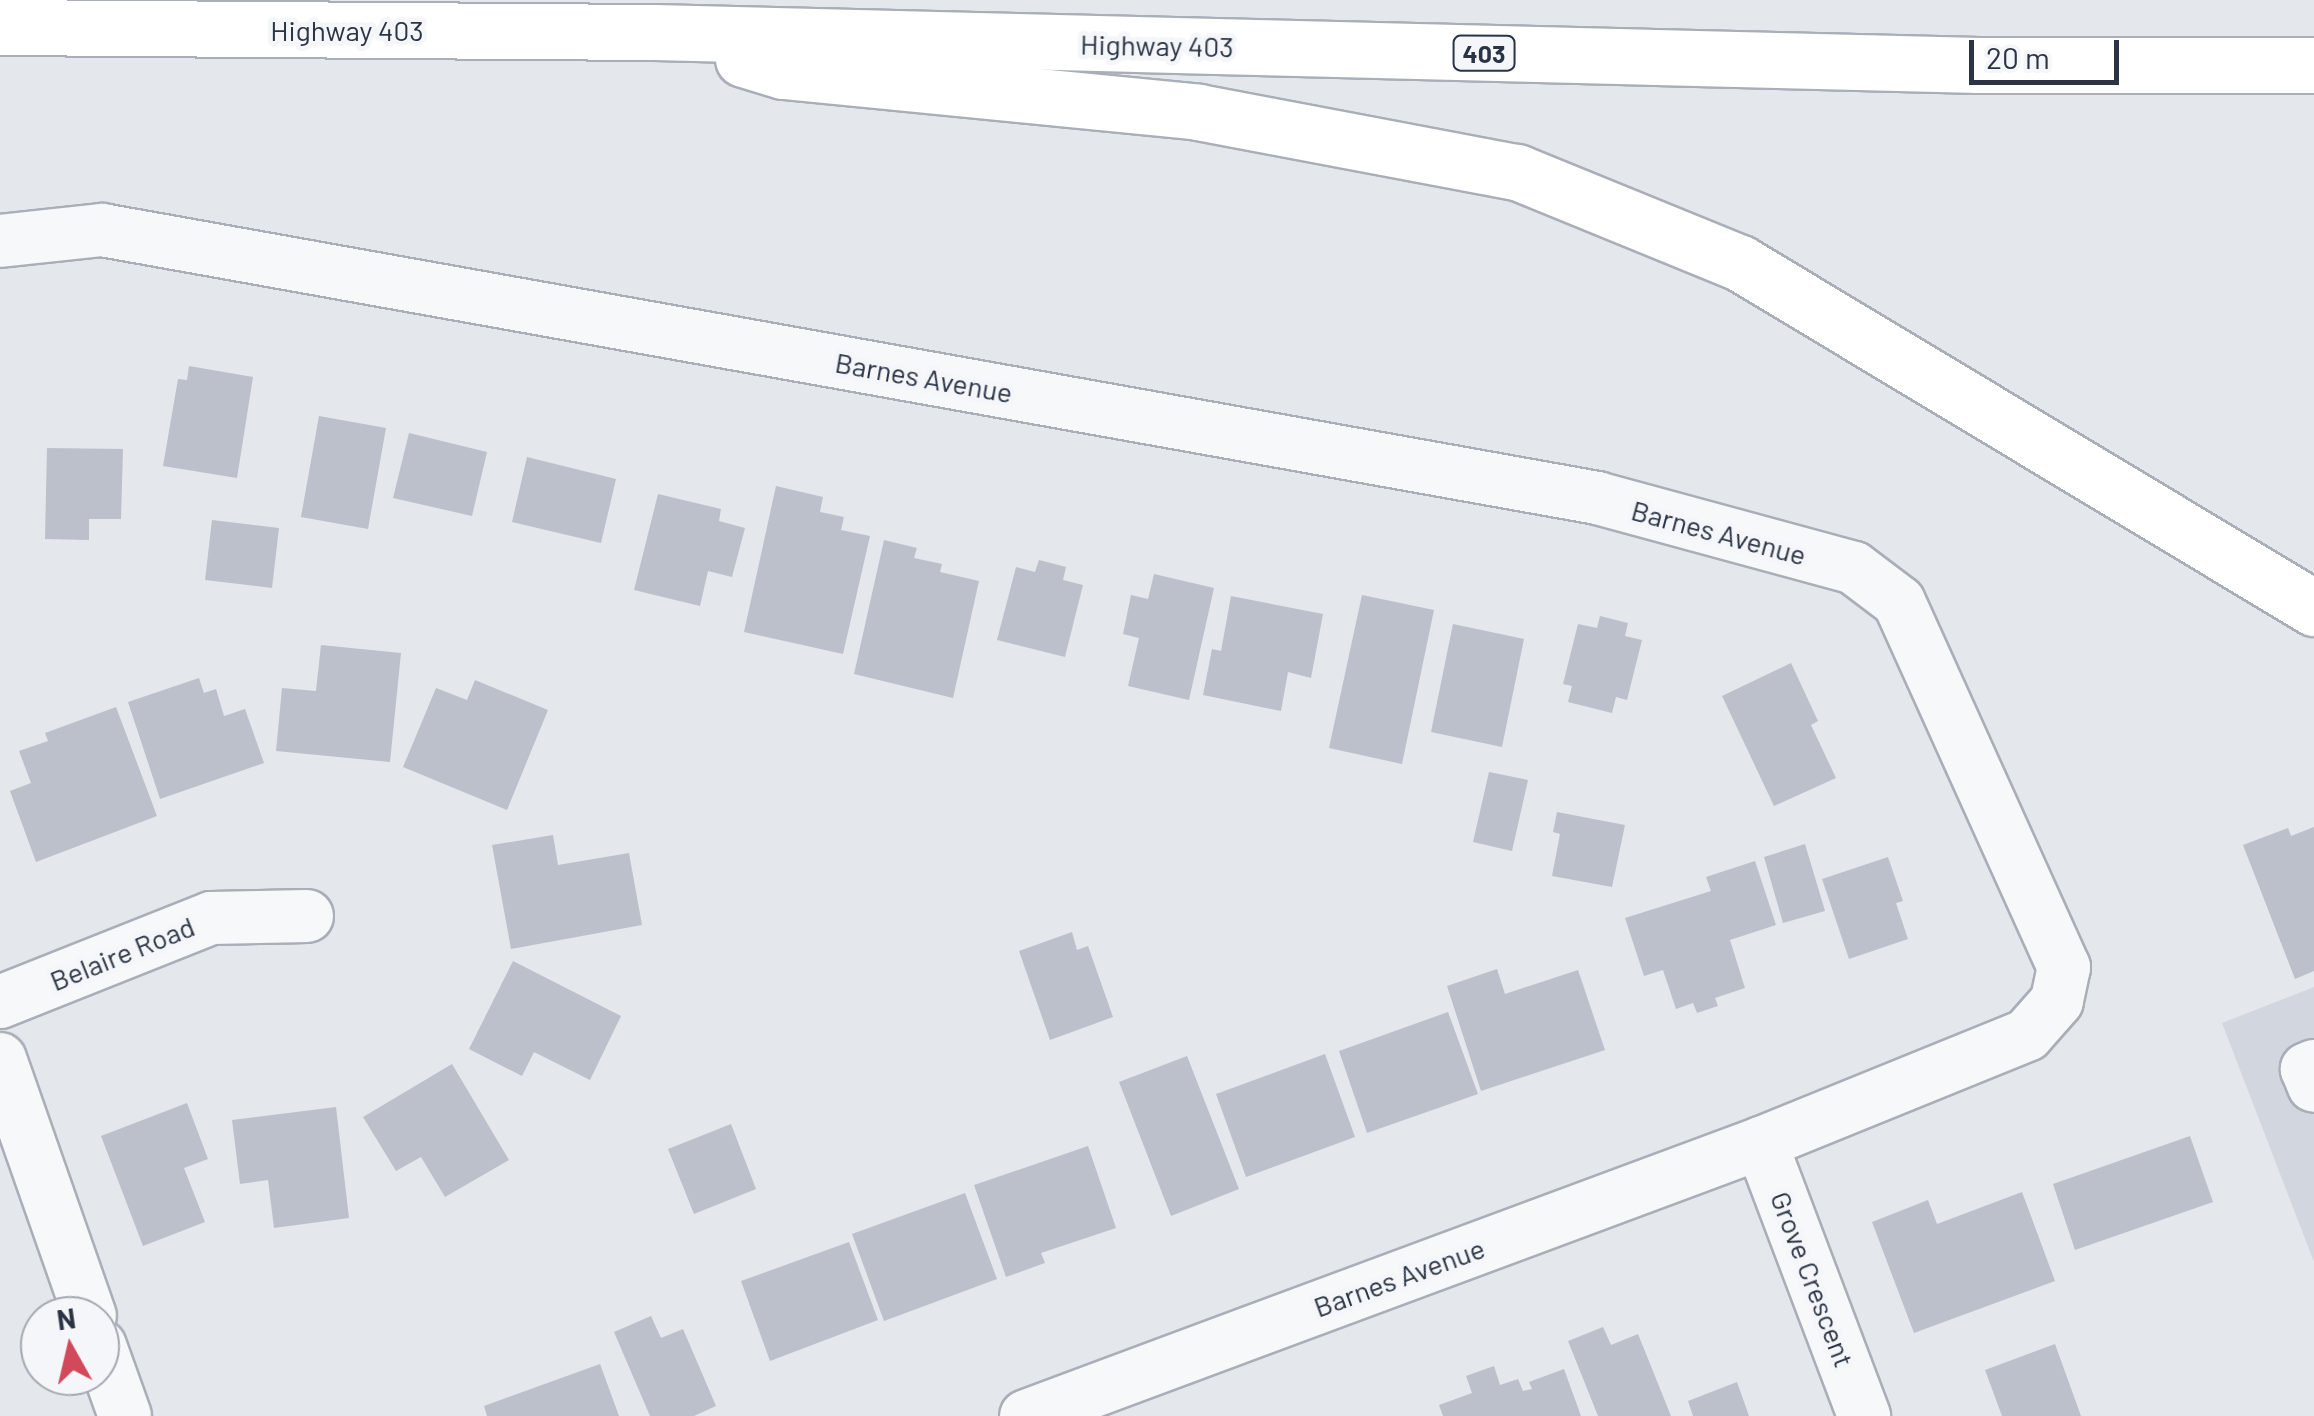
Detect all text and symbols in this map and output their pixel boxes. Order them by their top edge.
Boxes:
street label: Highway 403 [270,13,424,47]
scale bar [1974,20,2124,82]
street label: Highway 403 [1080,27,1234,63]
road number: 403 [1452,33,1516,73]
text: 20 m [1986,39,2050,75]
street label: Barnes Avenue [833,345,1015,409]
street label: Barnes Avenue [1628,493,1810,571]
street label: Belaire Road [45,909,199,997]
street label: Grove Crescent [1764,1187,1862,1371]
street label: Barnes Avenue [1309,1231,1489,1323]
north arrow [20,1296,120,1396]
text: N [55,1300,78,1336]

